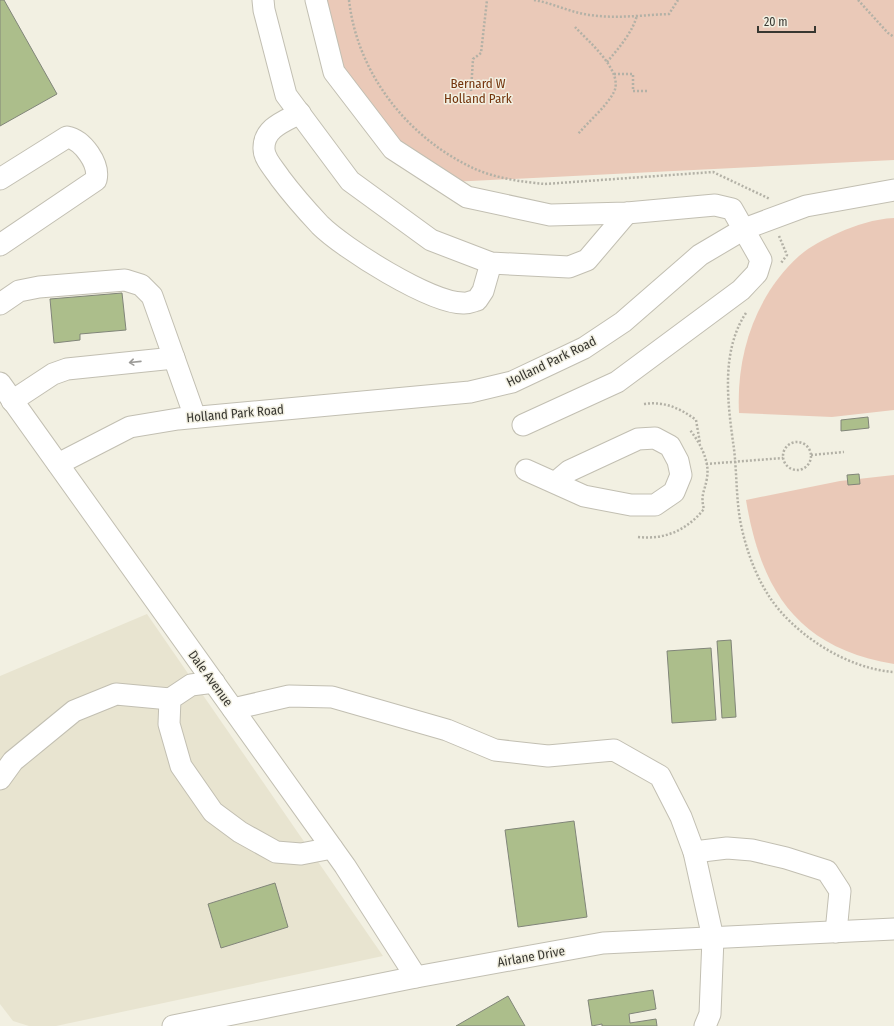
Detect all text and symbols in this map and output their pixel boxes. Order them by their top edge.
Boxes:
scale bar [758,8,815,34]
text: 20 m [764,15,788,29]
park label: Bernard W Holland Park [444,76,513,106]
street label: Holland Park Road [504,333,598,390]
one-way arrow [129,358,142,366]
street label: Holland Park Road [186,402,284,425]
street label: Dale Avenue [185,647,236,709]
street label: Airlane Drive [496,943,566,970]

